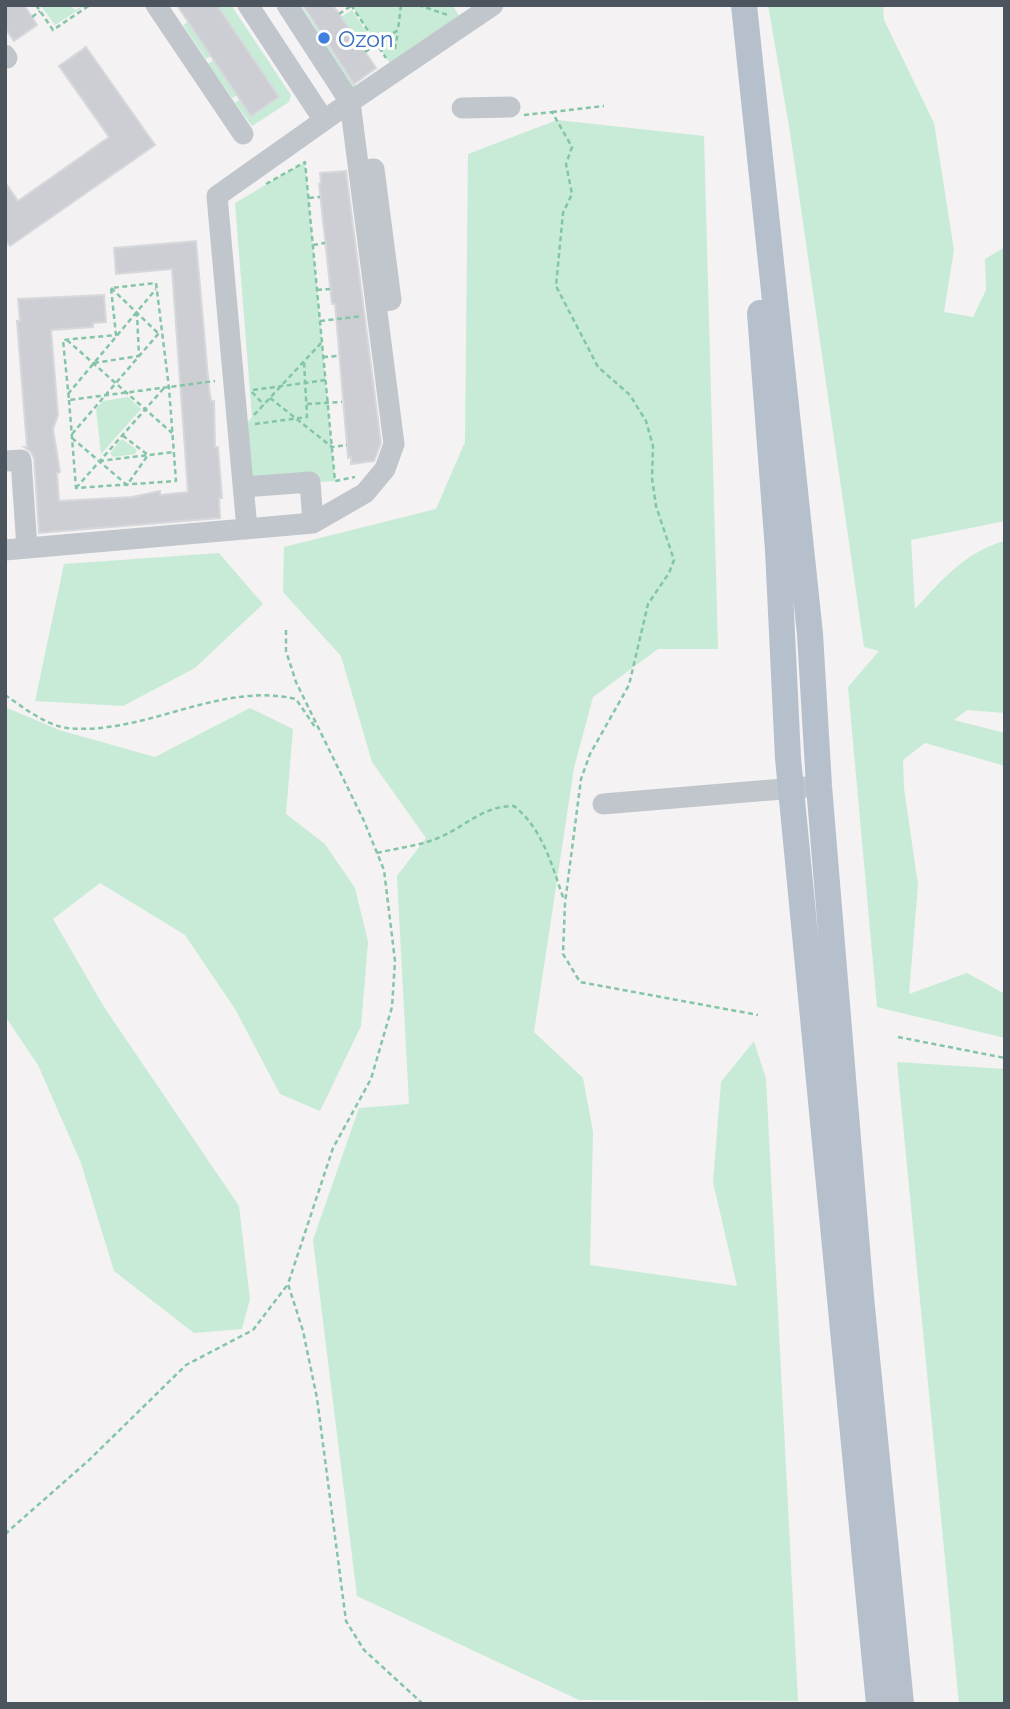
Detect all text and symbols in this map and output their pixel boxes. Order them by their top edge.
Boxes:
place label: Ozon [338,25,393,52]
marker: Ozon [316,30,332,46]

